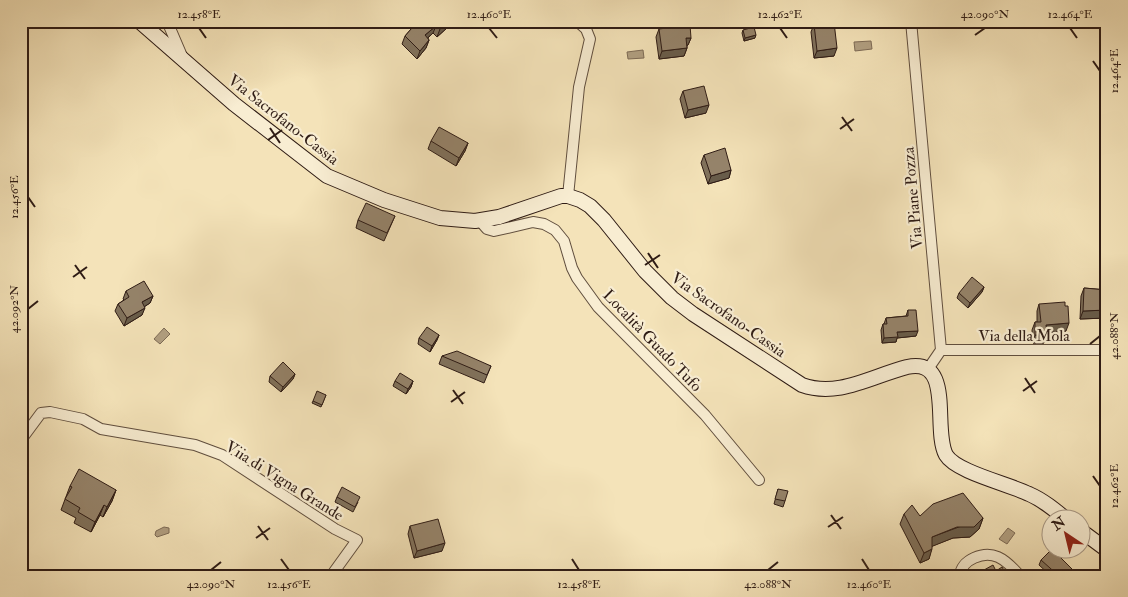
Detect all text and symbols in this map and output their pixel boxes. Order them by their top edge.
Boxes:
text: 12.458°E [177,7,221,22]
text: 12.460°E [467,7,512,22]
text: 12.462°E [758,7,803,22]
text: 42.090°N [961,7,1009,22]
text: 12.464°E [1048,7,1093,22]
text: 12.464°E [1107,48,1122,93]
street label: Via Sacrofano-Cassia [224,70,343,170]
street label: Via Piane Pozza [899,146,927,250]
text: 12.456°E [7,175,22,219]
street label: Via Sacrofano-Cassia [667,268,790,362]
text: 42.092°N [7,285,22,333]
street label: Località Guado Tufo [598,285,706,396]
text: 42.088°N [1107,312,1122,360]
street label: Via della Mola [978,326,1070,346]
street label: Viia di Vigna Grande [222,436,348,525]
text: 12.462°E [1107,463,1122,508]
north arrow [1040,510,1090,560]
text: N [1048,513,1069,535]
text: 42.090°N [187,577,235,592]
text: 12.456°E [267,577,311,592]
text: 12.458°E [557,577,601,592]
text: 42.088°N [744,577,792,592]
text: 12.460°E [847,577,892,592]

